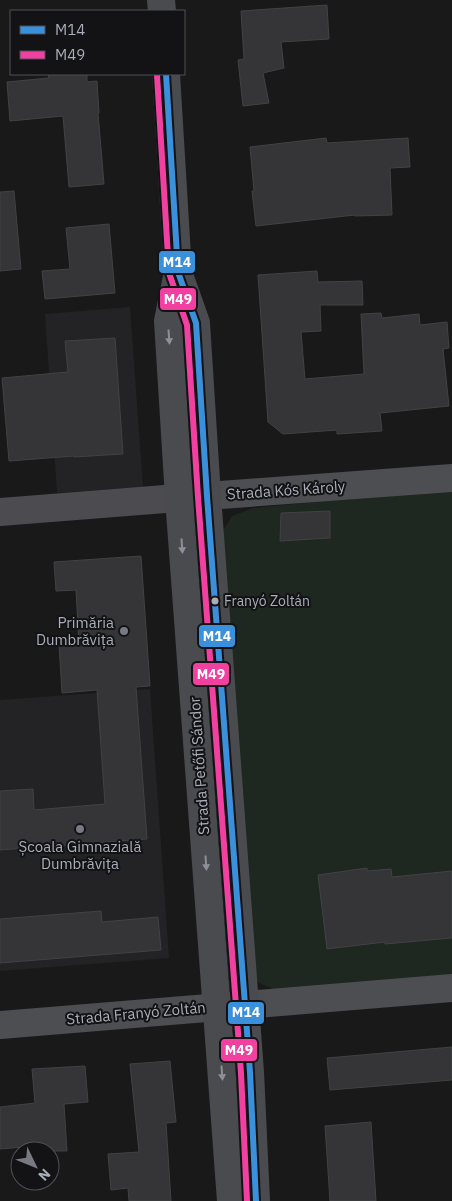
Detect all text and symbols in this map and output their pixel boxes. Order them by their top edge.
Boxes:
legend [10,10,185,75]
text: M14 [55,20,85,39]
text: M49 [55,45,85,64]
line badge: M14 [158,250,196,274]
text: M14 [163,253,191,271]
line badge: M49 [159,287,197,311]
text: M49 [164,290,192,308]
one-way arrow [165,329,173,345]
street label: Strada Kós Károly [226,476,346,504]
one-way arrow [179,539,187,555]
place label: Franyó Zoltán [224,592,310,610]
marker: Franyó Zoltán [210,596,220,606]
place label: Primăria Dumbrăvița [36,613,114,649]
line badge: M14 [198,624,236,648]
marker: Primăria Dumbrăvița [118,625,130,637]
text: M14 [203,627,231,645]
line badge: M49 [192,662,230,686]
text: M49 [197,665,225,683]
street label: Strada Petőfi Sándor [185,696,213,836]
marker: Școala Gimnazială Dumbrăvița [74,823,86,835]
place label: Școala Gimnazială Dumbrăvița [19,837,141,873]
one-way arrow [203,856,211,872]
street label: Strada Franyó Zoltán [66,997,206,1029]
line badge: M14 [227,1001,265,1025]
text: M14 [232,1003,260,1021]
line badge: M49 [220,1038,258,1062]
text: M49 [225,1041,253,1059]
one-way arrow [219,1065,227,1081]
north arrow [10,1141,60,1191]
text: N [34,1165,55,1185]

